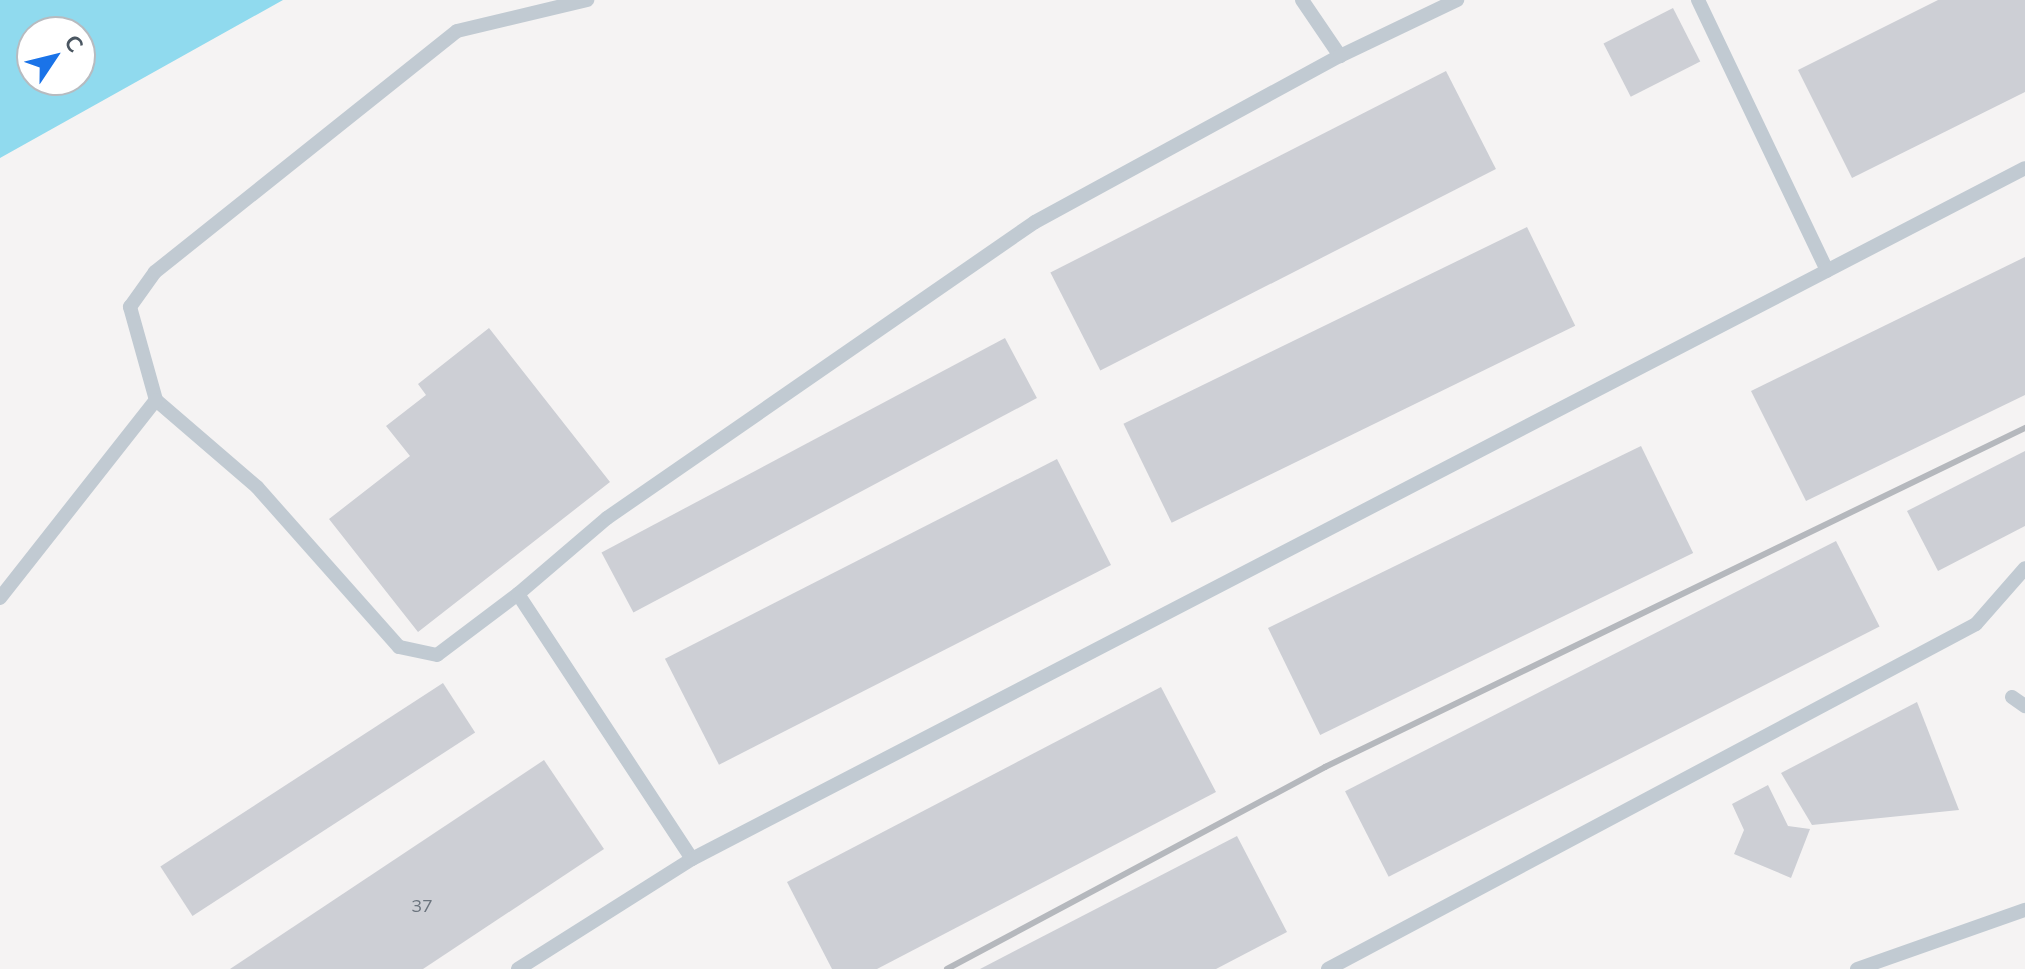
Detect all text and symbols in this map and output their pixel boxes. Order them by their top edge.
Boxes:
north arrow [16,16,96,96]
text: С [58,29,90,58]
house number: 37 [411,895,433,917]

